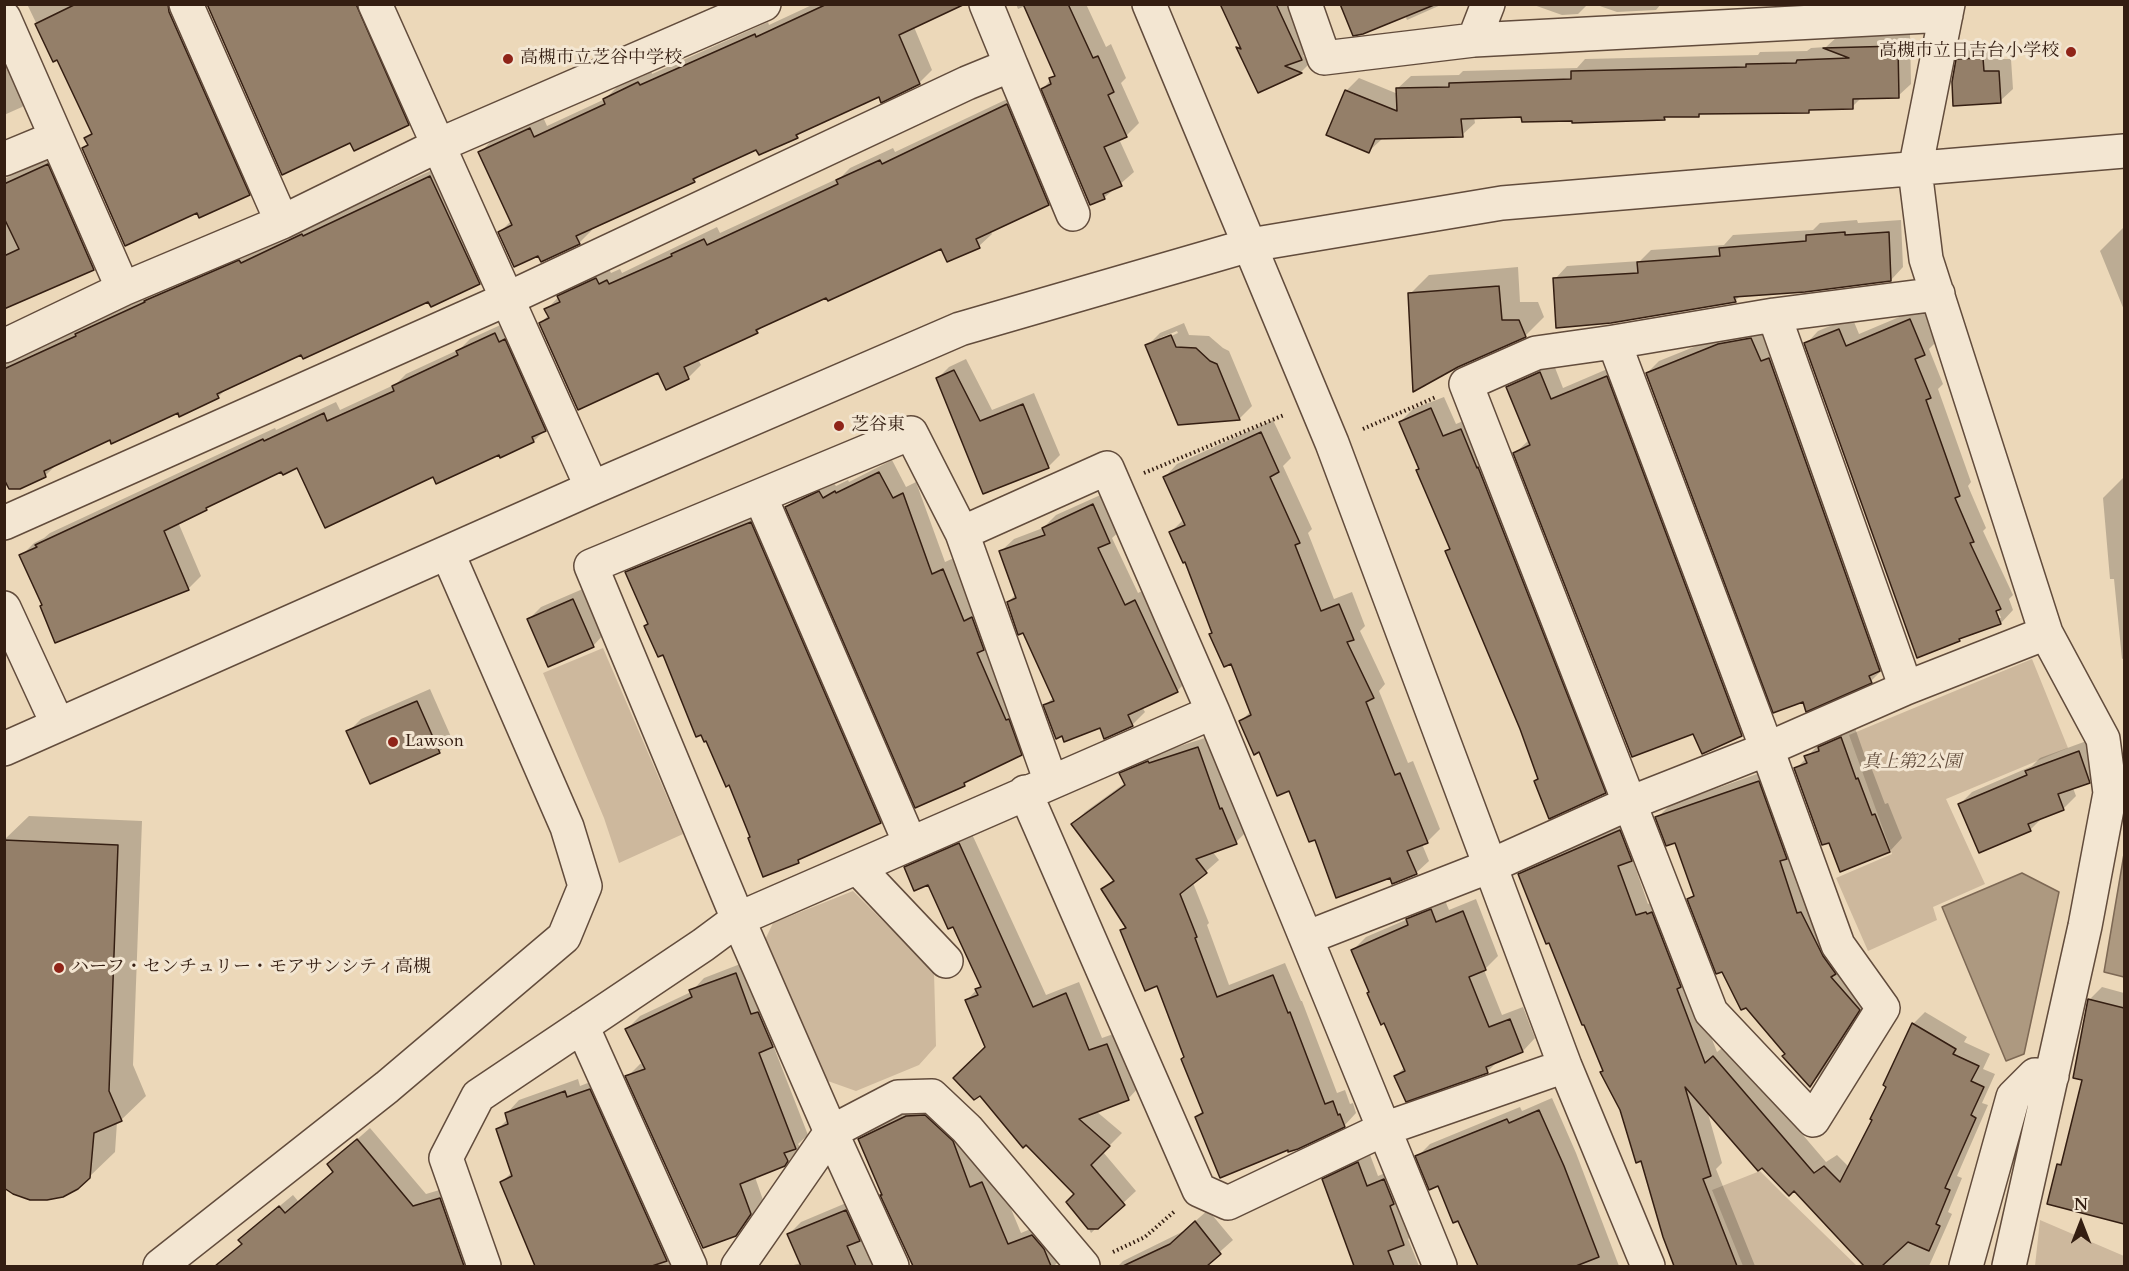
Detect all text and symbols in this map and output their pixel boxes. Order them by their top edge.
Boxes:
place label: 高槻市立日吉台小学校 [1879,41,2059,63]
marker: 高槻市立日吉台小学校 [2064,45,2078,59]
place label: 高槻市立芝谷中学校 [520,48,682,70]
marker: 高槻市立芝谷中学校 [501,52,515,66]
place label: 芝谷東 [851,415,905,437]
marker: 芝谷東 [832,419,846,433]
place label: Lawson [405,731,464,753]
marker: Lawson [386,735,400,749]
park label: 真上第2公園 [1862,752,1962,774]
place label: ハーフ・センチュリー・モアサンシティ高槻 [71,957,431,979]
marker: ハーフ・センチュリー・モアサンシティ高槻 [52,961,66,975]
north arrow [2051,1193,2111,1253]
text: N [2074,1194,2088,1216]

